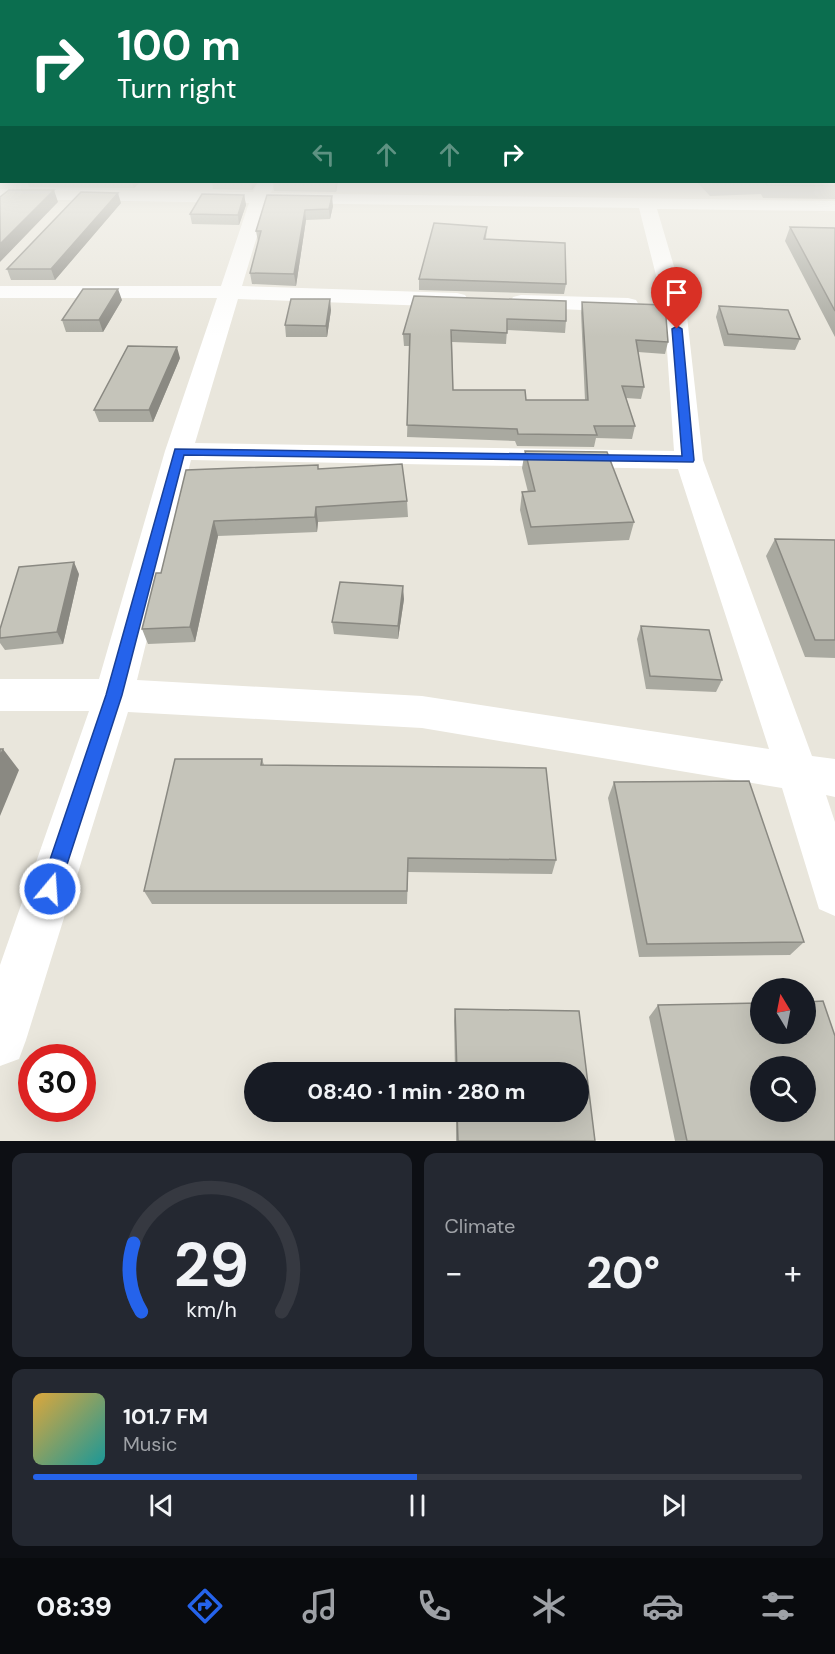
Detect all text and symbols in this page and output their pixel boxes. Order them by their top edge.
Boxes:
text: 100 m [117,18,241,73]
icon: right [18,24,96,102]
text: Turn right [117,71,237,106]
icon: left [307,138,340,171]
icon: ahead [370,138,403,171]
icon: ahead [433,138,466,171]
icon: right [496,138,529,171]
pin [651,267,702,329]
icon: arrive [660,276,693,309]
position arrow [18,857,82,921]
north arrow [750,978,816,1044]
map controls [750,978,816,1122]
speed limit sign: 30 [18,1044,96,1122]
button: search [750,1056,816,1122]
text: 08:40 · 1 min · 280 m [308,1077,525,1106]
text: Climate [445,1213,515,1239]
text: 29 [174,1224,249,1305]
text: 20° [586,1243,660,1302]
text: − [445,1251,463,1294]
text: + [784,1251,802,1294]
text: km/h [186,1296,237,1324]
text: 101.7 FM [123,1402,208,1431]
text: Music [123,1431,178,1457]
icon: previous [145,1489,178,1522]
icon: pause [401,1489,434,1522]
icon: next [657,1489,690,1522]
icon: directions [184,1585,226,1627]
icon: music [299,1585,341,1627]
icon: phone [413,1585,455,1627]
icon: climate [528,1585,570,1627]
icon: car [642,1585,684,1627]
icon: filters [757,1585,799,1627]
text: 08:39 [36,1589,112,1624]

